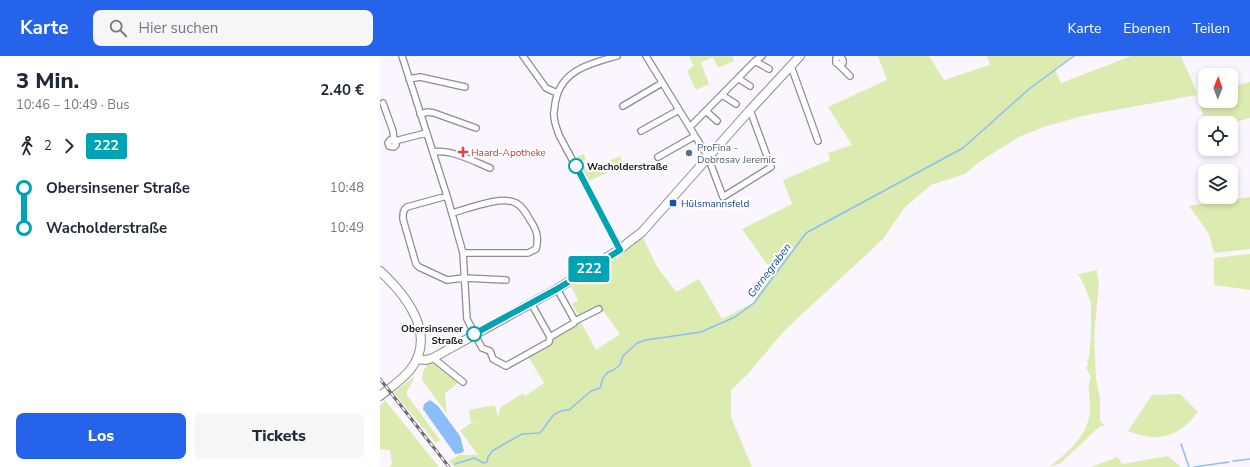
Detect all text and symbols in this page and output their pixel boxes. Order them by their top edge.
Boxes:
search box [93,10,373,46]
text: Karte [20,15,69,41]
icon: search [107,17,129,39]
text: Hier suchen [139,18,218,38]
text: Karte [1068,19,1101,38]
text: Ebenen [1123,19,1170,38]
text: Teilen [1192,19,1230,38]
text: 3 Min. [16,66,79,96]
north arrow [1198,68,1238,108]
map controls [1198,68,1238,204]
text: 2.40 € [320,80,364,100]
text: 10:46 – 10:49 · Bus [16,96,130,114]
button: locate [1198,116,1238,156]
icon: walk [16,135,38,157]
icon: forward [58,135,80,157]
text: 222 [94,136,119,155]
text: 2 [44,137,52,155]
place label: ProFina - Dobrosav Jeremic [697,141,776,167]
place label: Haard-Apotheke [471,146,546,160]
marker: Haard-Apotheke [458,147,468,157]
marker: ProFina - Dobrosav Jeremic [684,148,694,158]
marker: Wacholderstraße [568,158,584,174]
place label: Wacholderstraße [587,160,668,174]
button: layers [1198,164,1238,204]
text: Obersinsener Straße [46,178,190,198]
text: 10:48 [330,179,364,197]
place label: Hülsmannsfeld [681,197,749,211]
marker: Hülsmannsfeld [668,198,678,208]
text: Wacholderstraße [46,218,167,238]
text: 10:49 [330,219,364,237]
water label: Gernegraben [744,240,795,301]
line badge: 222 [566,256,612,282]
text: 222 [576,259,602,278]
place label: Obersinsener Straße [401,322,464,348]
marker: Obersinsener Straße [466,326,482,342]
button: Los [16,413,186,459]
button: Tickets [194,413,364,459]

